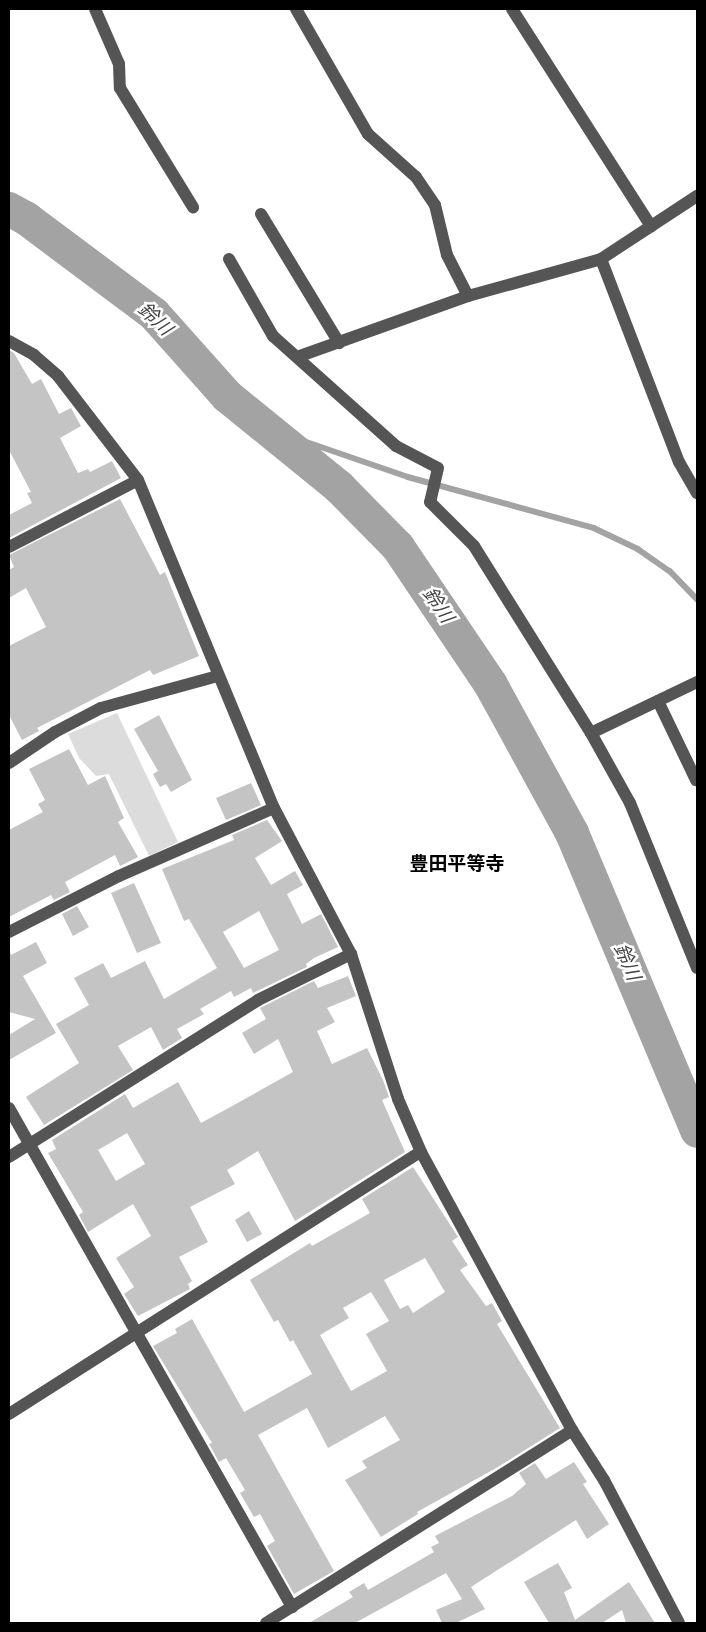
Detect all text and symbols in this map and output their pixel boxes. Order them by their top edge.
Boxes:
water label: 鈴川 [133,298,177,340]
water label: 鈴川 [418,583,458,627]
district label: 豊田平等寺 [410,853,504,875]
water label: 鈴川 [609,940,645,984]

